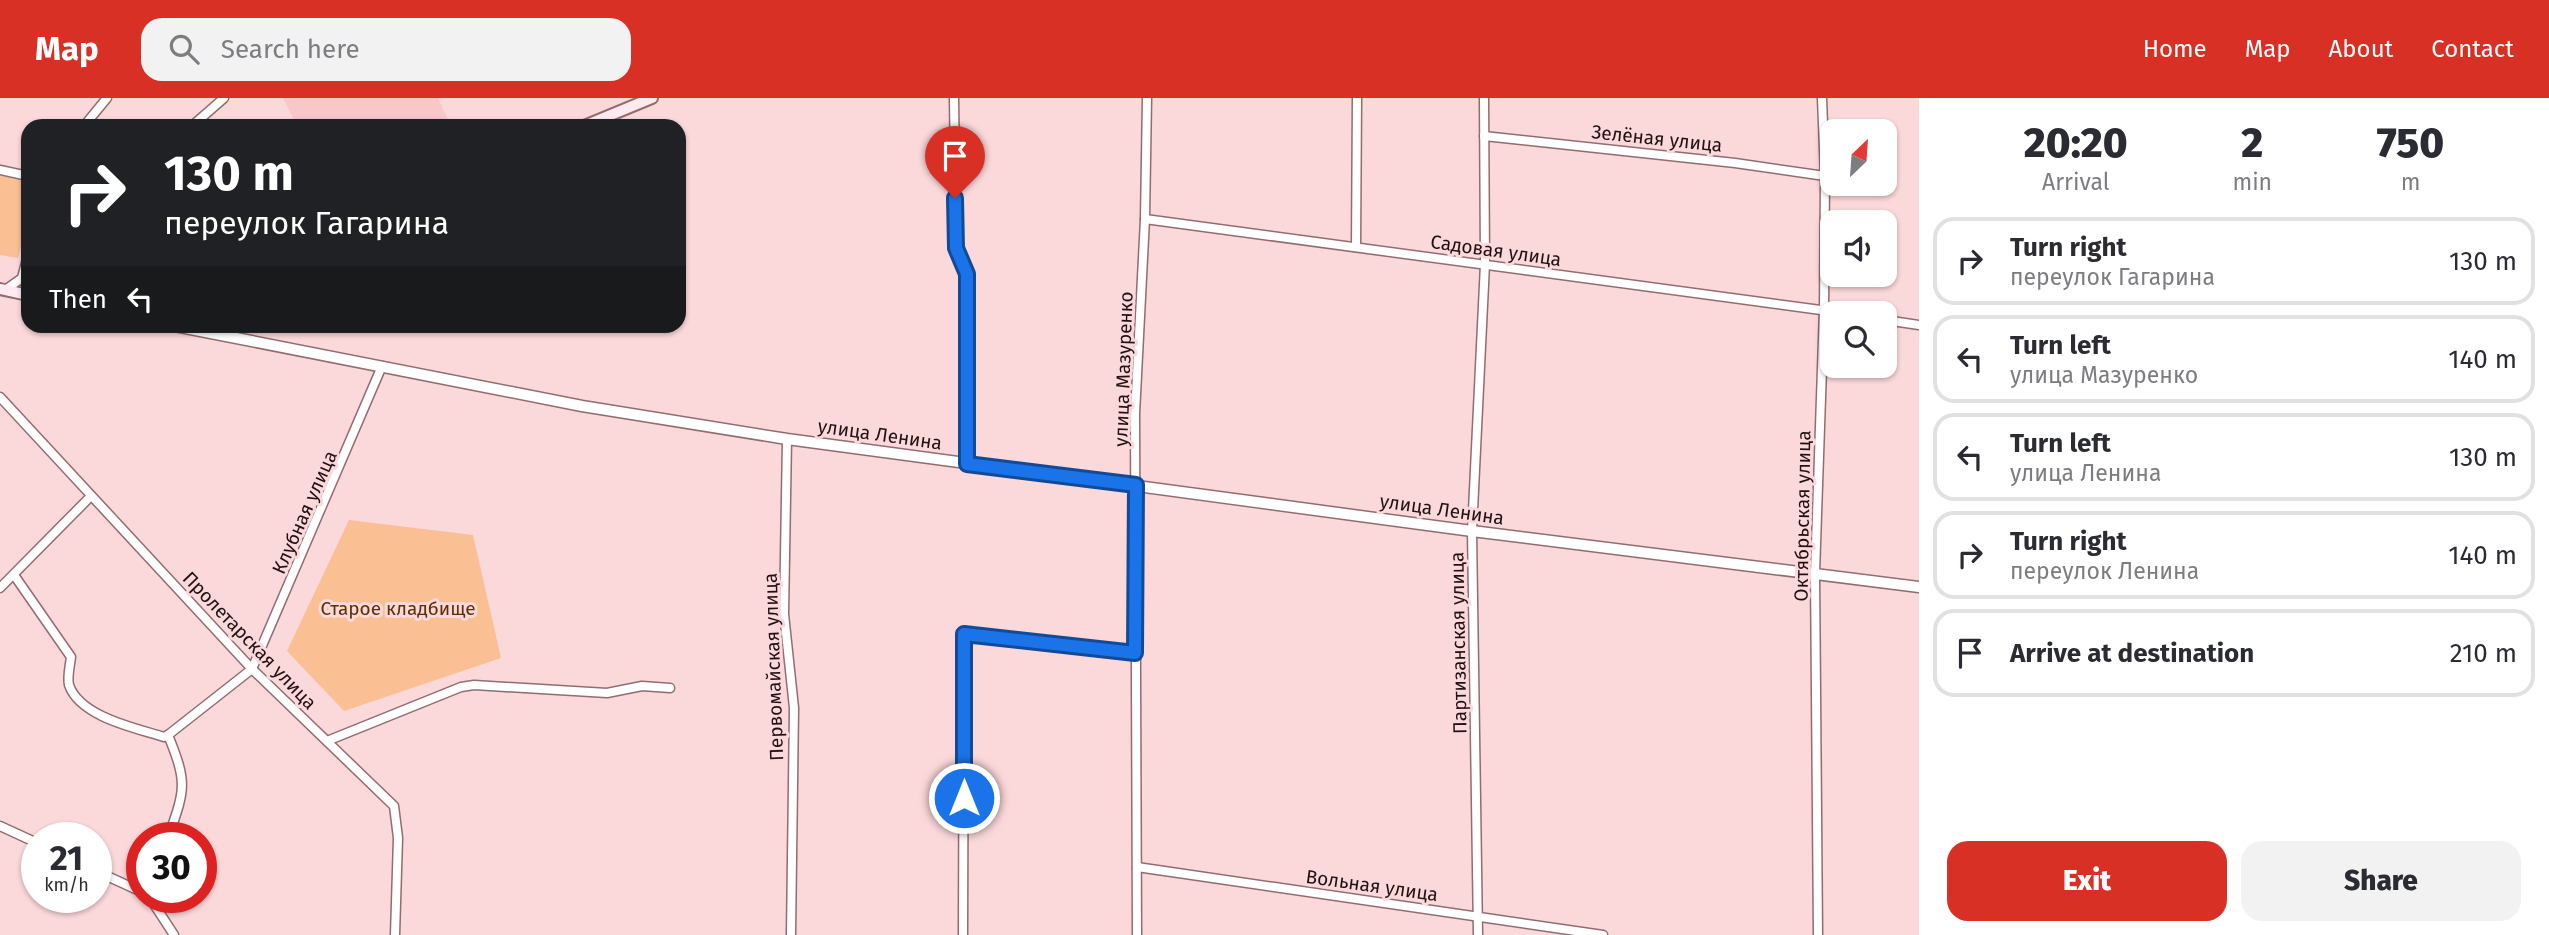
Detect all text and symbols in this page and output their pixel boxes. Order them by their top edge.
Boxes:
search box [141,18,631,81]
text: Map [35,29,99,69]
icon: search [165,30,203,68]
text: Search here [221,34,360,65]
text: Home [2143,35,2207,63]
text: Map [2245,35,2291,63]
text: About [2329,35,2393,63]
text: Contact [2431,35,2514,63]
text: 20:20 [2024,118,2128,168]
text: 2 [2241,118,2263,168]
text: 750 [2377,118,2444,168]
north arrow [1820,119,1897,196]
map controls [1820,119,1897,378]
street label: Зелёная улица [1590,120,1723,157]
pin [925,126,985,198]
icon: arrive [936,137,974,175]
text: 130 m [164,144,294,203]
icon: right [49,147,140,238]
text: Arrival [2042,168,2109,196]
text: min [2232,168,2272,196]
text: m [2401,168,2420,196]
text: переулок Гагарина [164,204,449,242]
button: sound [1820,210,1897,287]
street label: Садовая улица [1429,230,1563,271]
text: Turn right [2010,232,2127,263]
icon: right [1951,242,1989,280]
text: 130 m [2449,246,2517,277]
text: переулок Гагарина [2010,263,2215,291]
icon: left [121,280,159,318]
text: Then [49,284,107,315]
street label: улица Мазуренко [1109,291,1138,447]
button: search [1820,301,1897,378]
text: Turn left [2010,330,2111,361]
icon: left [1951,340,1989,378]
text: 140 m [2448,344,2517,375]
text: улица Мазуренко [2010,361,2198,389]
street label: улица Ленина [816,414,943,455]
text: Turn left [2010,428,2111,459]
street label: Октябрьская улица [1790,430,1815,602]
icon: left [1951,438,1989,476]
text: 130 m [2449,442,2517,473]
street label: Клубная улица [267,447,342,577]
text: улица Ленина [2010,459,2161,487]
street label: улица Ленина [1378,489,1505,530]
text: Turn right [2010,526,2127,557]
icon: right [1951,536,1989,574]
text: 140 m [2448,540,2517,571]
street label: Партизанская улица [1445,552,1472,734]
text: переулок Ленина [2010,557,2199,585]
street label: Пролетарская улица [178,567,321,714]
street label: Первомайская улица [759,573,788,761]
park label: Старое кладбище [320,597,476,620]
icon: arrive [1951,634,1989,672]
text: Arrive at destination [2010,638,2254,669]
text: 210 m [2450,638,2517,669]
position arrow [927,761,1001,835]
speed limit sign: 30 [126,822,217,913]
text: 21 [50,837,83,879]
button: Exit [1947,841,2227,921]
button: Share [2241,841,2521,921]
street label: Вольная улица [1304,865,1440,906]
text: km/h [44,874,89,896]

